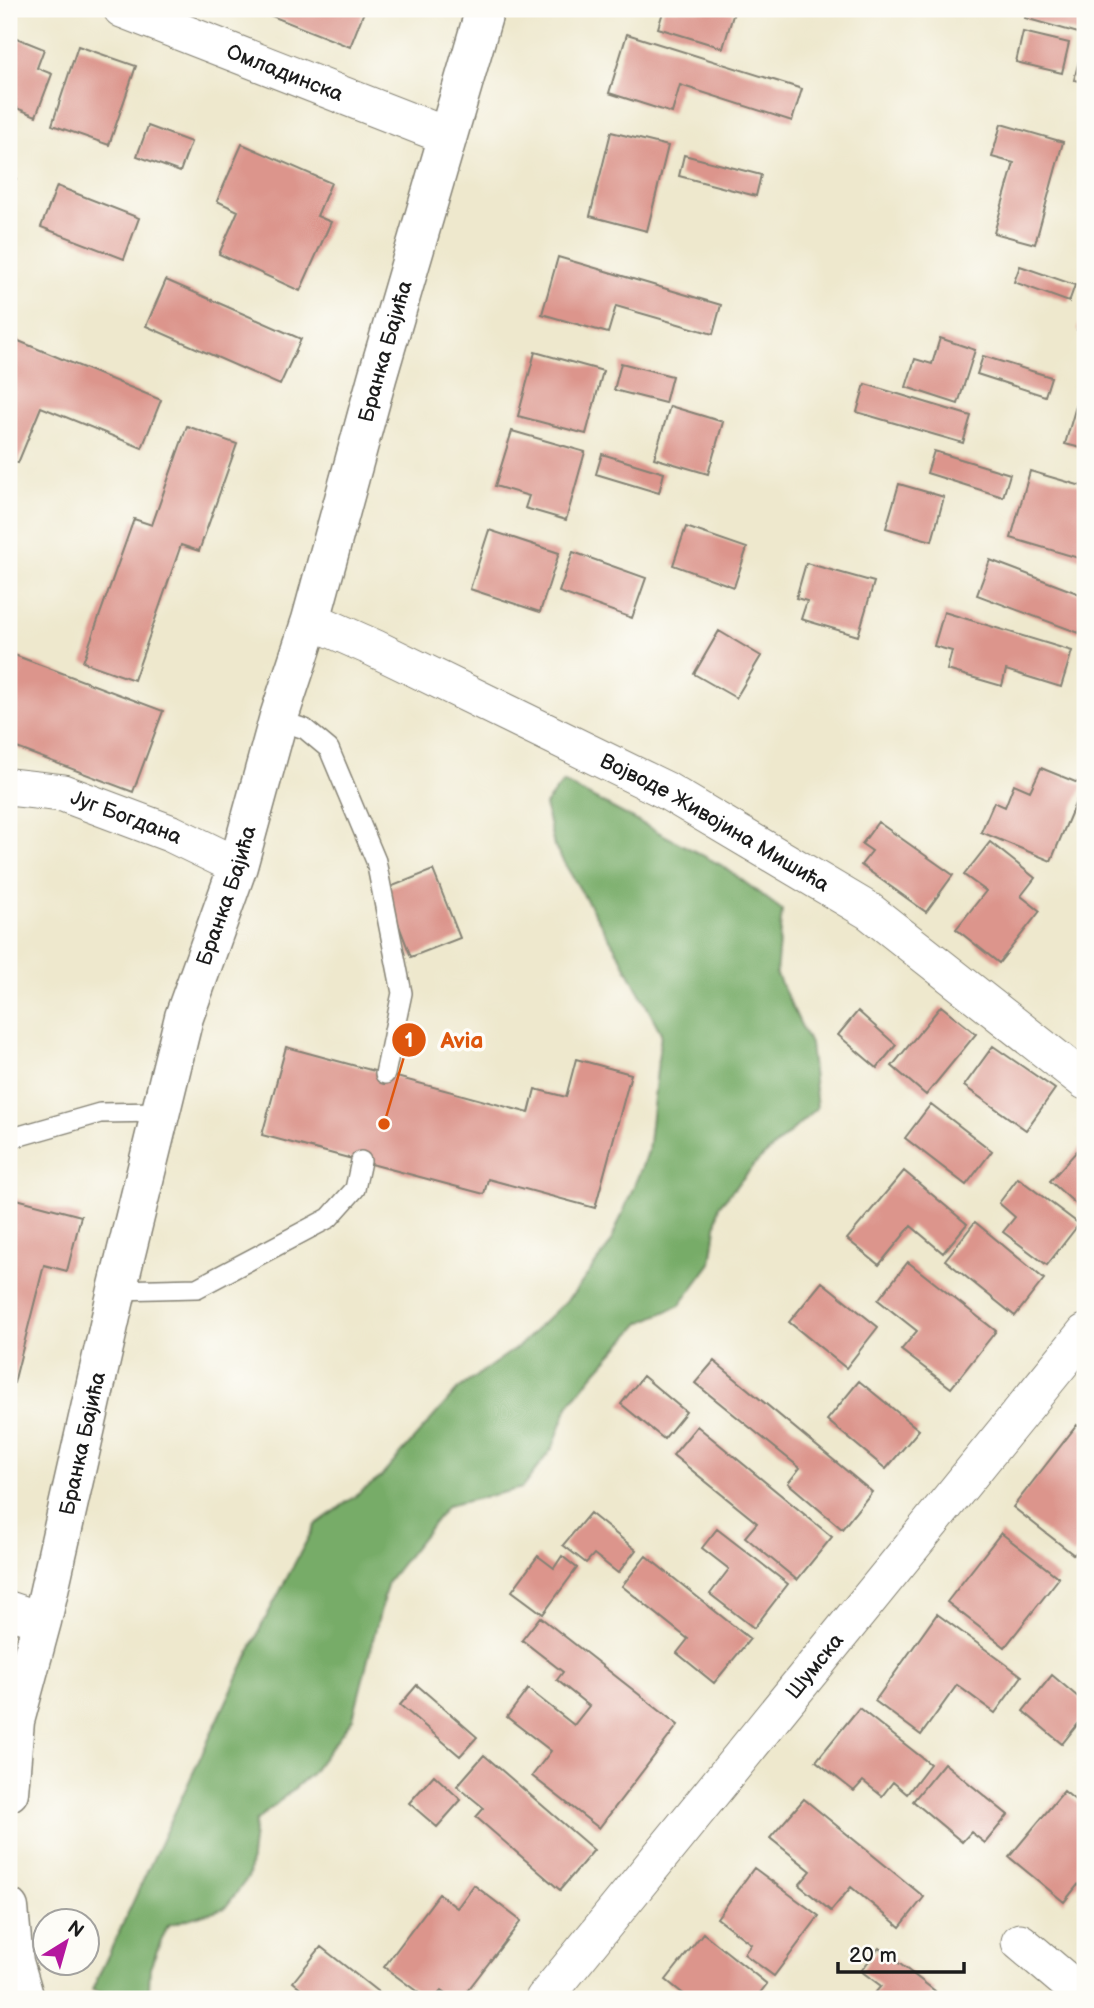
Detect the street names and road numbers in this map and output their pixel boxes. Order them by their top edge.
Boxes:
street label: Омладинска [223,39,347,107]
street label: Бранка Бајића [354,277,418,425]
street label: Војводе Живојина Мишића [596,748,834,898]
street label: Југ Богдана [67,785,186,850]
street label: Бранка Бајића [191,822,262,969]
street label: Бранка Бајића [54,1369,111,1517]
street label: Шумска [781,1628,849,1704]

